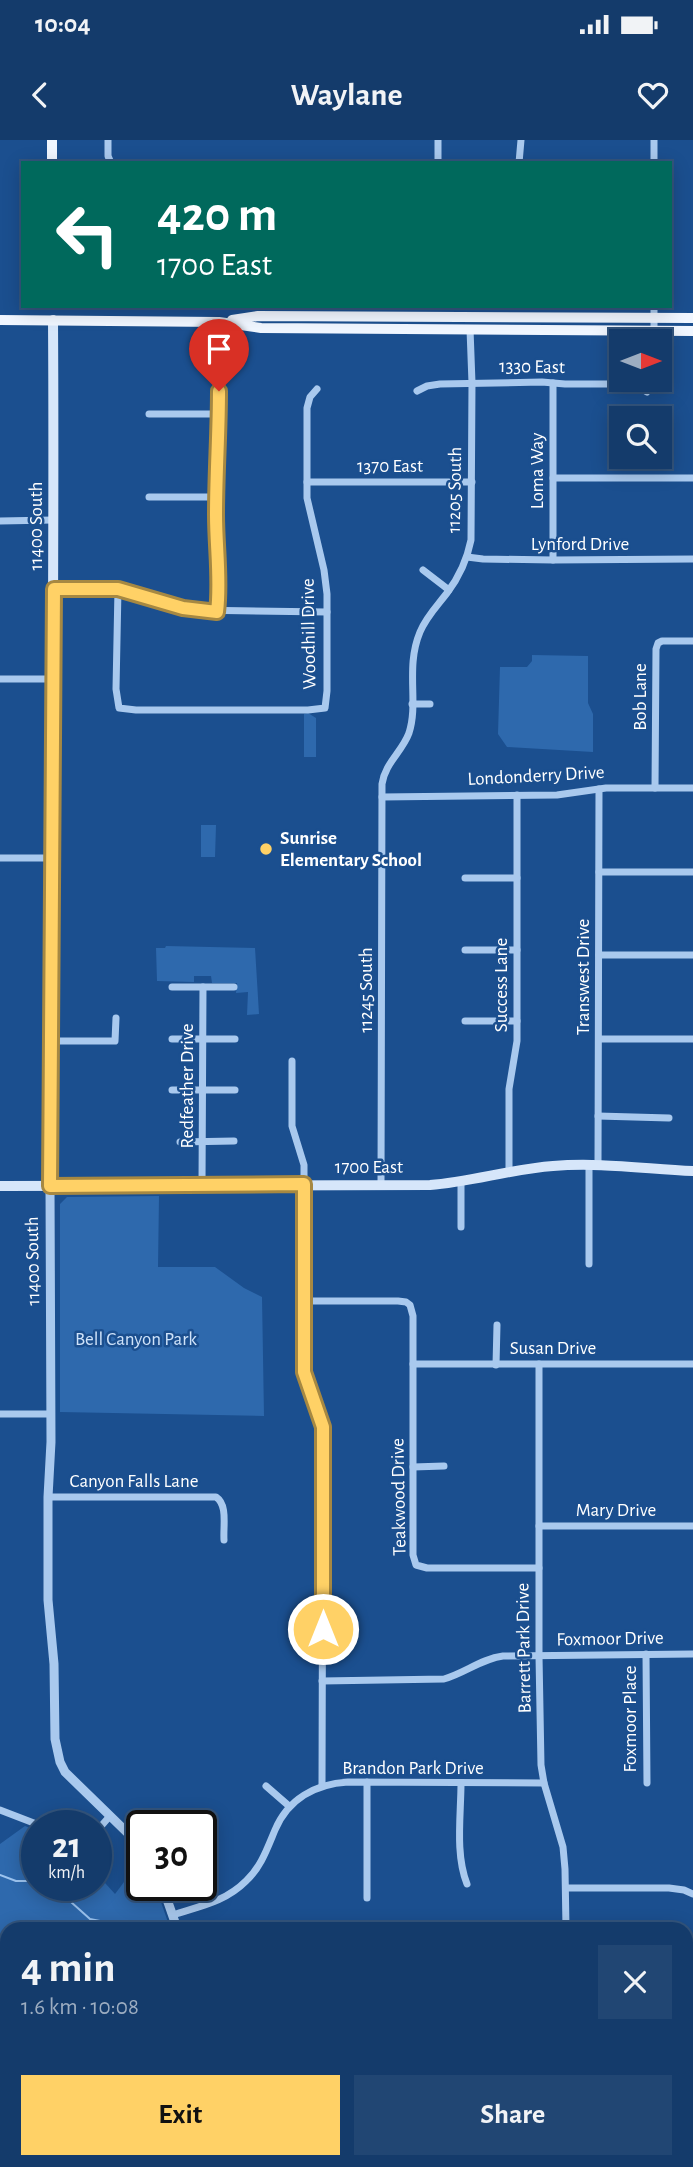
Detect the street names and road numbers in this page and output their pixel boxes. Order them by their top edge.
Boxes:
street label: 1330 East [499,357,565,377]
street label: Loma Way [528,433,547,509]
street label: 11205 South [445,447,465,533]
street label: 1370 East [357,457,423,476]
street label: 11400 South [27,482,46,570]
street label: Lynford Drive [531,535,629,554]
street label: Woodhill Drive [299,578,319,690]
street label: Bob Lane [631,663,650,731]
street label: Londonderry Drive [467,763,605,789]
street label: Transwest Drive [574,919,593,1035]
street label: Success Lane [492,938,511,1032]
street label: 11245 South [357,947,376,1033]
street label: Redfeather Drive [178,1024,197,1148]
street label: 1700 East [335,1158,403,1177]
street label: 11400 South [23,1216,43,1306]
street label: Susan Drive [510,1339,596,1358]
street label: Teakwood Drive [388,1438,410,1556]
street label: Canyon Falls Lane [70,1472,198,1491]
street label: Mary Drive [576,1501,656,1520]
street label: Barrett Park Drive [513,1583,535,1713]
street label: Foxmoor Drive [556,1629,664,1649]
street label: Foxmoor Place [621,1665,640,1773]
street label: Brandon Park Drive [342,1759,484,1778]

